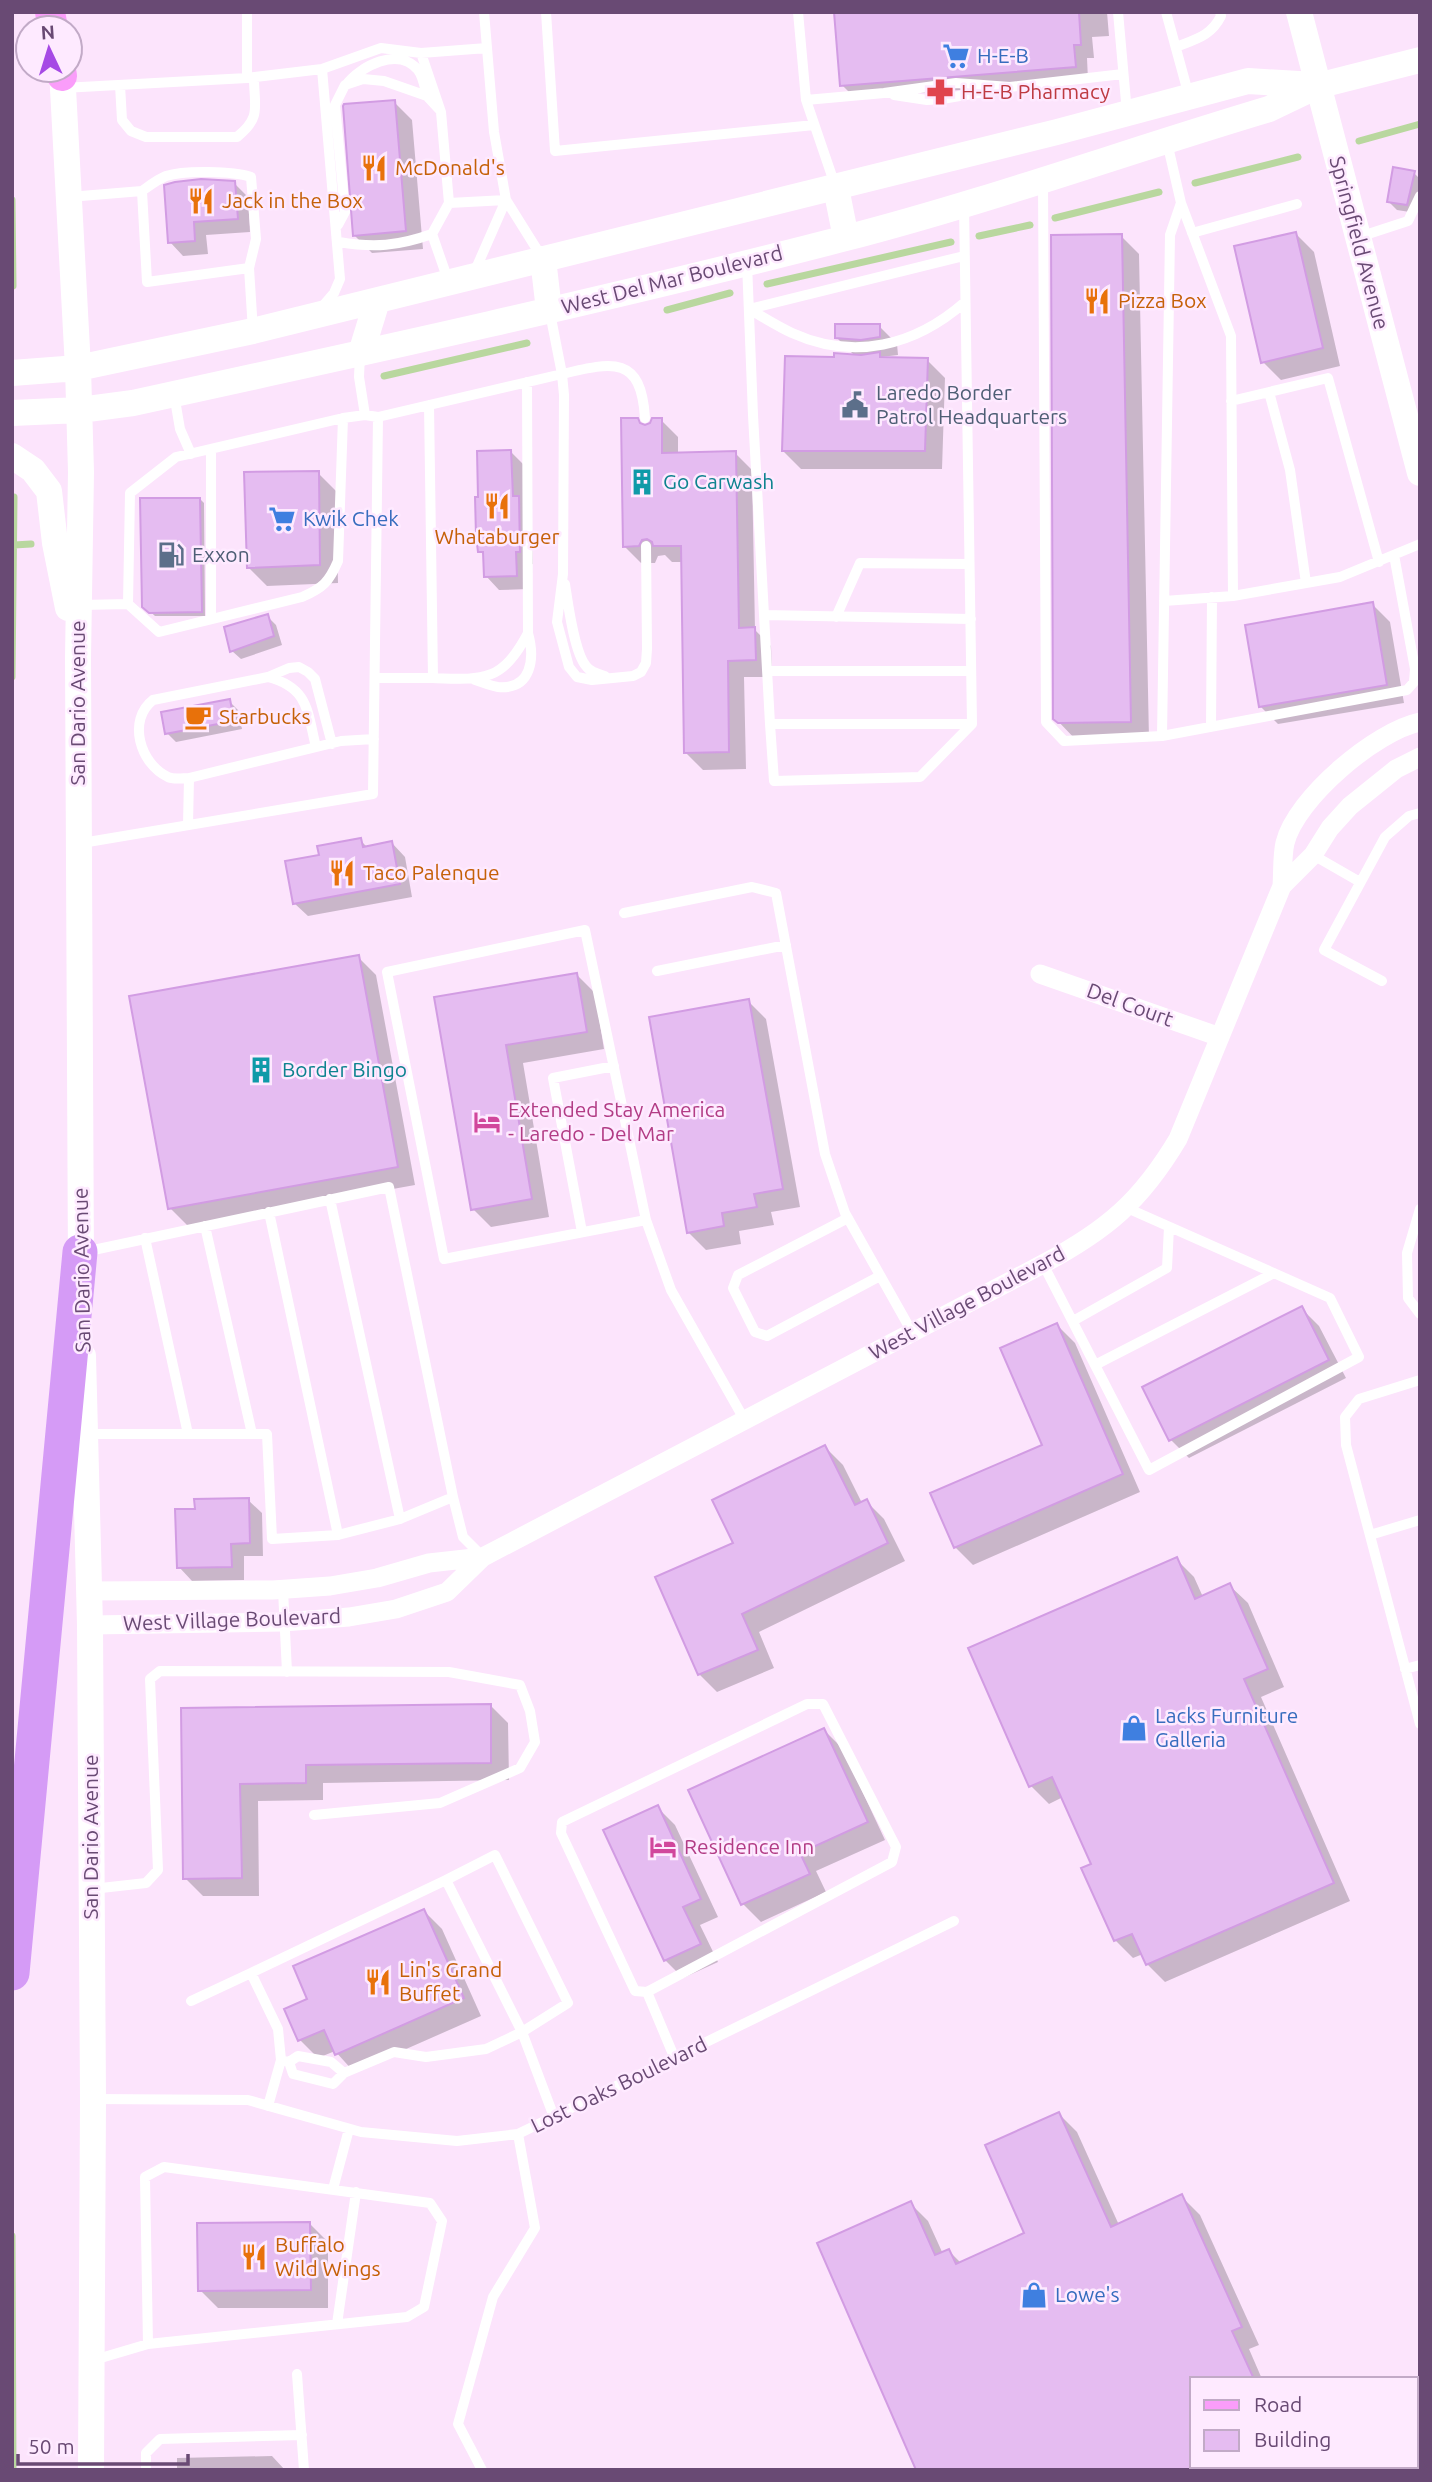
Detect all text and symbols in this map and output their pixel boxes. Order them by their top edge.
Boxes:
north arrow [14,14,84,84]
text: N [40,21,56,44]
supermarket icon: H-E-B [941,41,971,71]
place label: H-E-B [977,43,1029,67]
pharmacy icon: H-E-B Pharmacy [925,77,955,107]
place label: H-E-B Pharmacy [961,79,1110,103]
restaurant icon: McDonald's [359,153,389,183]
street label: Springfield Avenue [1325,153,1395,332]
place label: McDonald's [395,155,505,179]
restaurant icon: Jack in the Box [186,186,216,216]
place label: Jack in the Box [222,188,363,212]
street label: West Del Mar Boulevard [559,240,785,318]
restaurant icon: Pizza Box [1082,286,1112,316]
place label: Pizza Box [1118,288,1207,312]
place label: Laredo Border Patrol Headquarters [876,380,1067,428]
public building icon: Laredo Border Patrol Headquarters [840,390,870,420]
building icon: Go Carwash [627,467,657,497]
place label: Go Carwash [663,469,774,493]
restaurant icon: Whataburger [482,491,512,521]
supermarket icon: Kwik Chek [267,504,297,534]
place label: Kwik Chek [303,506,399,530]
place label: Whataburger [434,524,560,548]
fuel station icon: Exxon [156,540,186,570]
place label: Exxon [192,542,250,566]
street label: San Dario Avenue [65,620,89,786]
cafe icon: Starbucks [183,702,213,732]
place label: Starbucks [219,704,311,728]
restaurant icon: Taco Palenque [327,858,357,888]
place label: Taco Palenque [363,860,500,884]
street label: Del Court [1084,977,1177,1031]
building icon: Border Bingo [246,1055,276,1085]
place label: Border Bingo [282,1057,407,1081]
place label: Extended Stay America - Laredo - Del Mar [508,1097,725,1145]
hotel icon: Extended Stay America - Laredo - Del Mar [472,1107,502,1137]
street label: San Dario Avenue [68,1187,94,1353]
street label: West Village Boulevard [865,1240,1069,1364]
street label: West Village Boulevard [122,1603,341,1635]
place label: Lacks Furniture Galleria [1155,1703,1298,1751]
shop icon: Lacks Furniture Galleria [1119,1713,1149,1743]
street label: San Dario Avenue [78,1754,102,1920]
hotel icon: Residence Inn [648,1832,678,1862]
place label: Residence Inn [684,1834,814,1858]
place label: Lin's Grand Buffet [399,1957,502,2005]
restaurant icon: Lin's Grand Buffet [363,1967,393,1997]
street label: Lost Oaks Boulevard [527,2031,710,2137]
place label: Buffalo Wild Wings [275,2232,381,2280]
restaurant icon: Buffalo Wild Wings [239,2242,269,2272]
shop icon: Lowe's [1019,2280,1049,2310]
place label: Lowe's [1055,2282,1120,2306]
legend [1190,2377,1418,2468]
text: Road [1254,2392,1302,2416]
scale bar [18,2422,187,2466]
text: Building [1254,2427,1331,2451]
text: 50 m [28,2434,75,2458]

